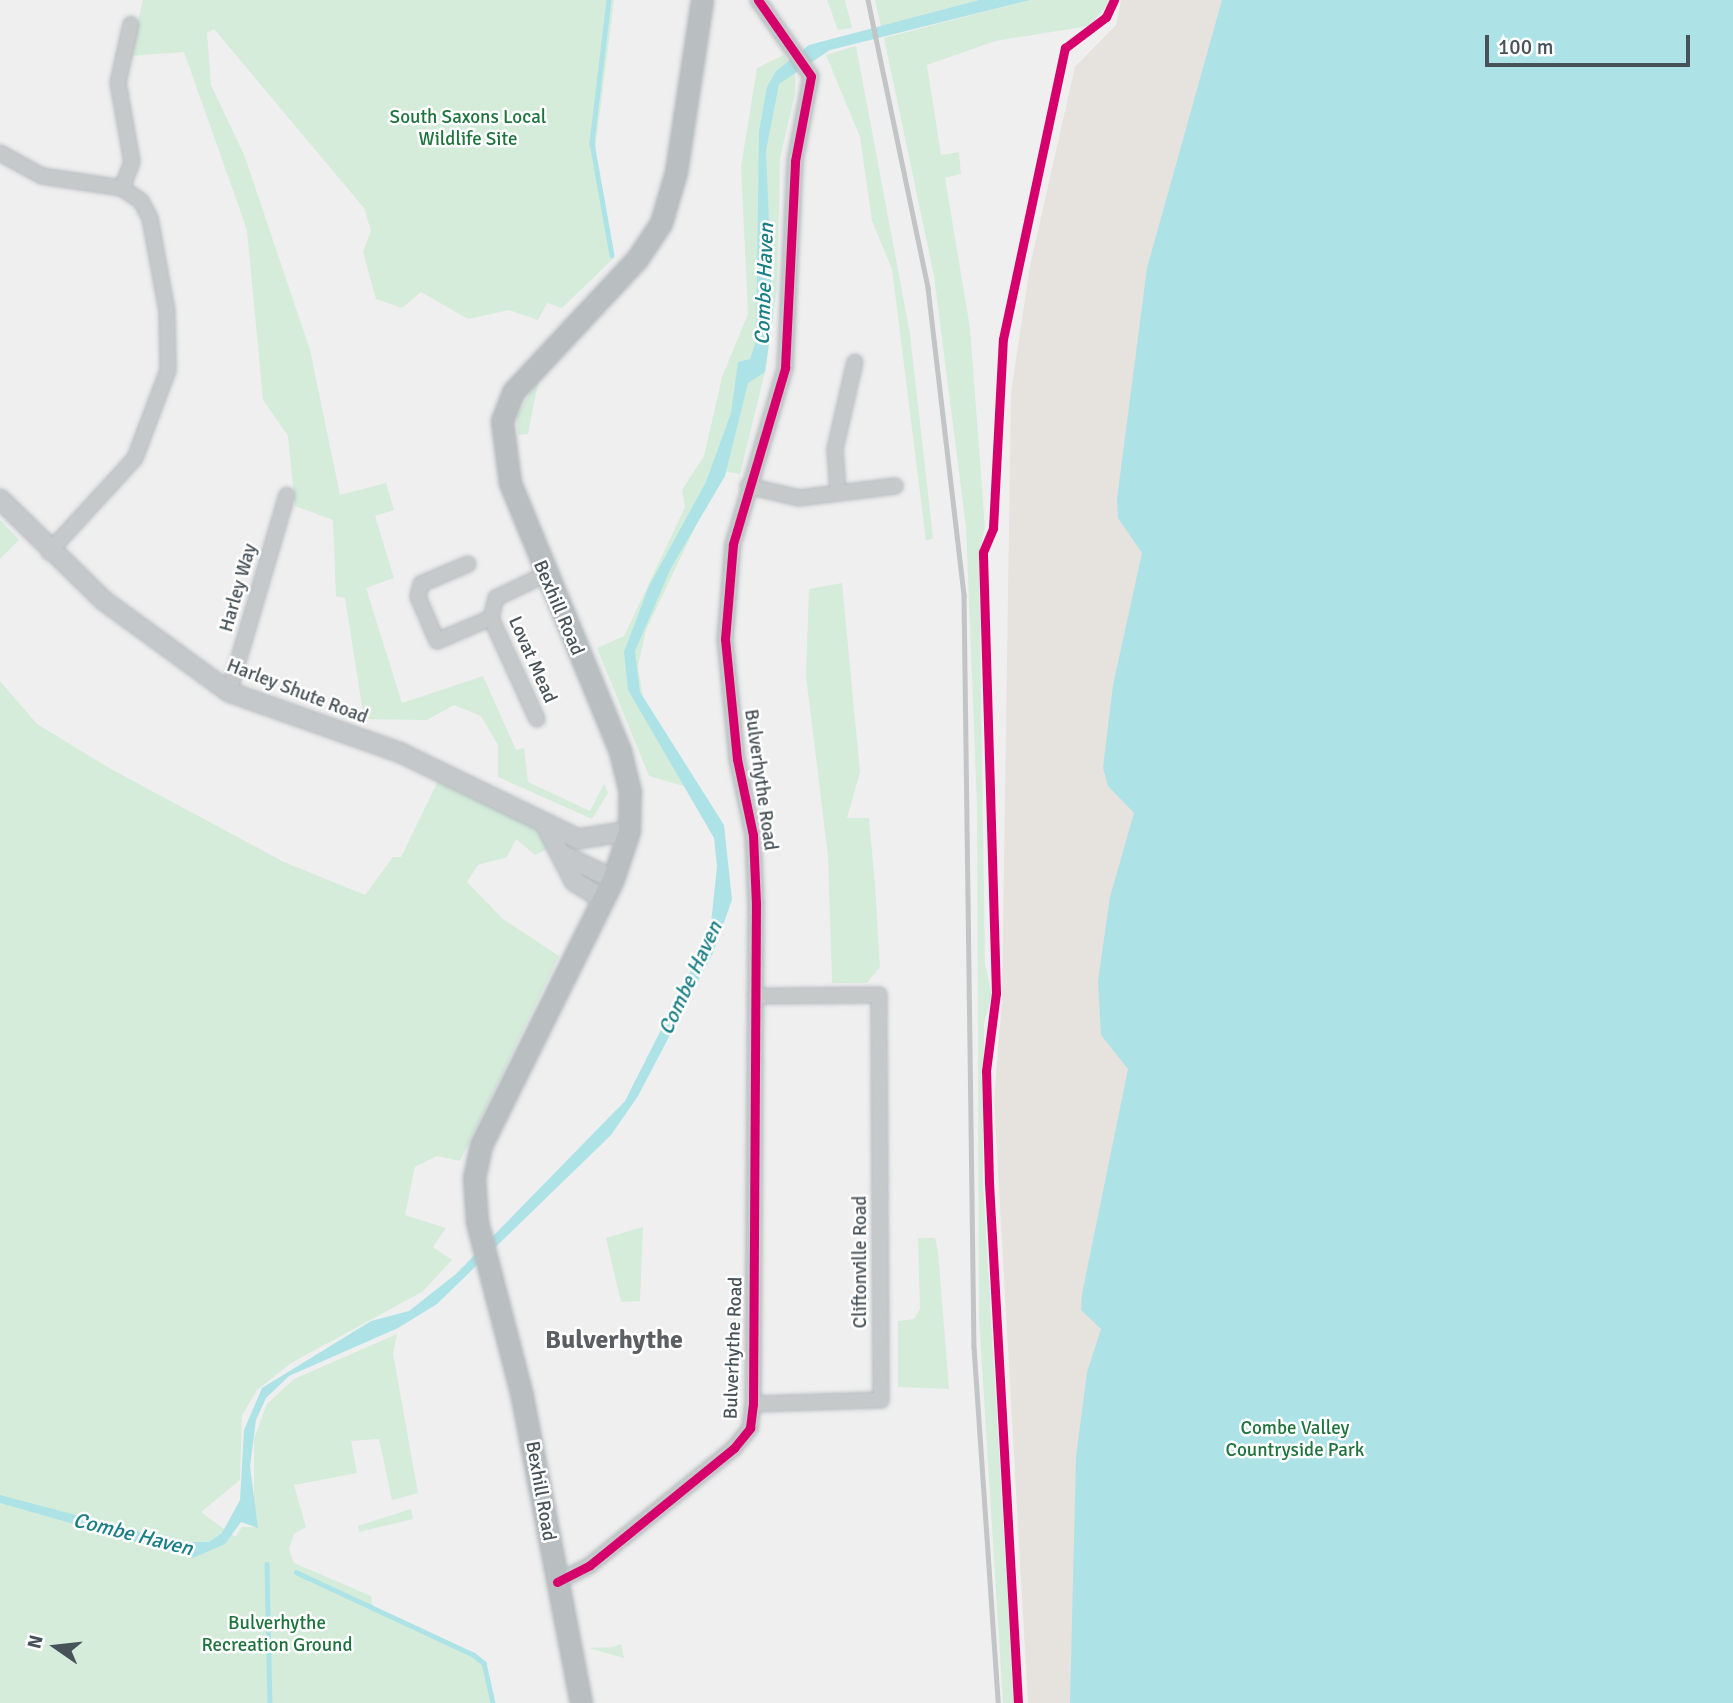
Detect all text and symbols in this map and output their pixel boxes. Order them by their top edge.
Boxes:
scale bar [1488,21,1693,65]
text: 100 m [1498,34,1553,60]
park label: South Saxons Local Wildlife Site [390,107,546,151]
water label: Combe Haven [749,223,779,345]
street label: Harley Way [216,541,262,635]
street label: Bexhill Road [528,557,588,659]
street label: Lovat Mead [503,613,561,707]
street label: Harley Shute Road [223,655,371,729]
street label: Bulverhythe Road [739,708,781,852]
water label: Combe Haven [653,917,727,1039]
street label: Cliftonville Road [850,1196,872,1328]
street label: Bulverhythe Road [720,1276,748,1420]
district label: Bulverhythe [545,1325,683,1357]
park label: Combe Valley Countryside Park [1226,1418,1364,1462]
street label: Bexhill Road [520,1439,560,1543]
water label: Combe Haven [71,1507,195,1561]
north arrow [21,1612,91,1682]
park label: Bulverhythe Recreation Ground [201,1613,353,1657]
text: N [22,1633,49,1651]

